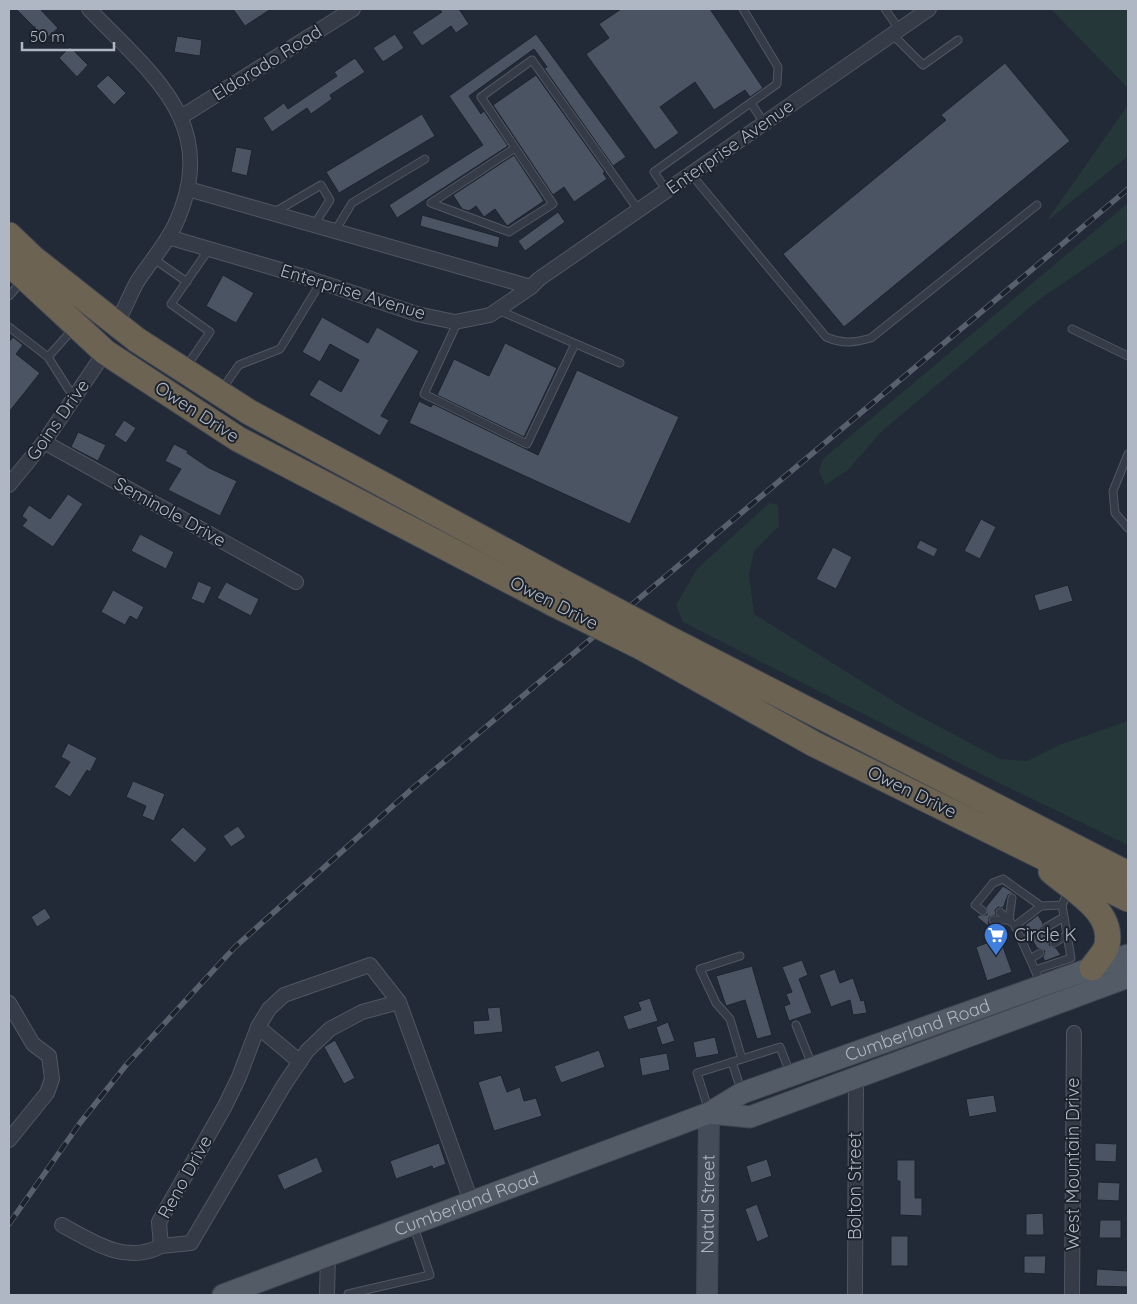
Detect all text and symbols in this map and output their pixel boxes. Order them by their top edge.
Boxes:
scale bar [22,20,115,52]
street label: Eldorado Road [208,20,326,105]
text: 50 m [30,27,65,46]
street label: Enterprise Avenue [661,94,798,199]
street label: Enterprise Avenue [278,259,428,325]
street label: Goins Drive [21,374,94,465]
street label: Owen Drive [151,376,244,447]
street label: Seminole Drive [110,471,230,552]
street label: Owen Drive [506,570,602,635]
street label: Owen Drive [864,760,960,823]
supermarket icon: Circle K [983,922,1009,956]
place label: Circle K [1014,923,1077,946]
street label: Cumberland Road [842,993,993,1066]
street label: West Mountain Drive [1061,1078,1084,1250]
street label: Reno Drive [152,1131,217,1222]
street label: Bolton Street [843,1132,866,1240]
street label: Natal Street [695,1154,720,1254]
street label: Cumberland Road [391,1166,542,1241]

